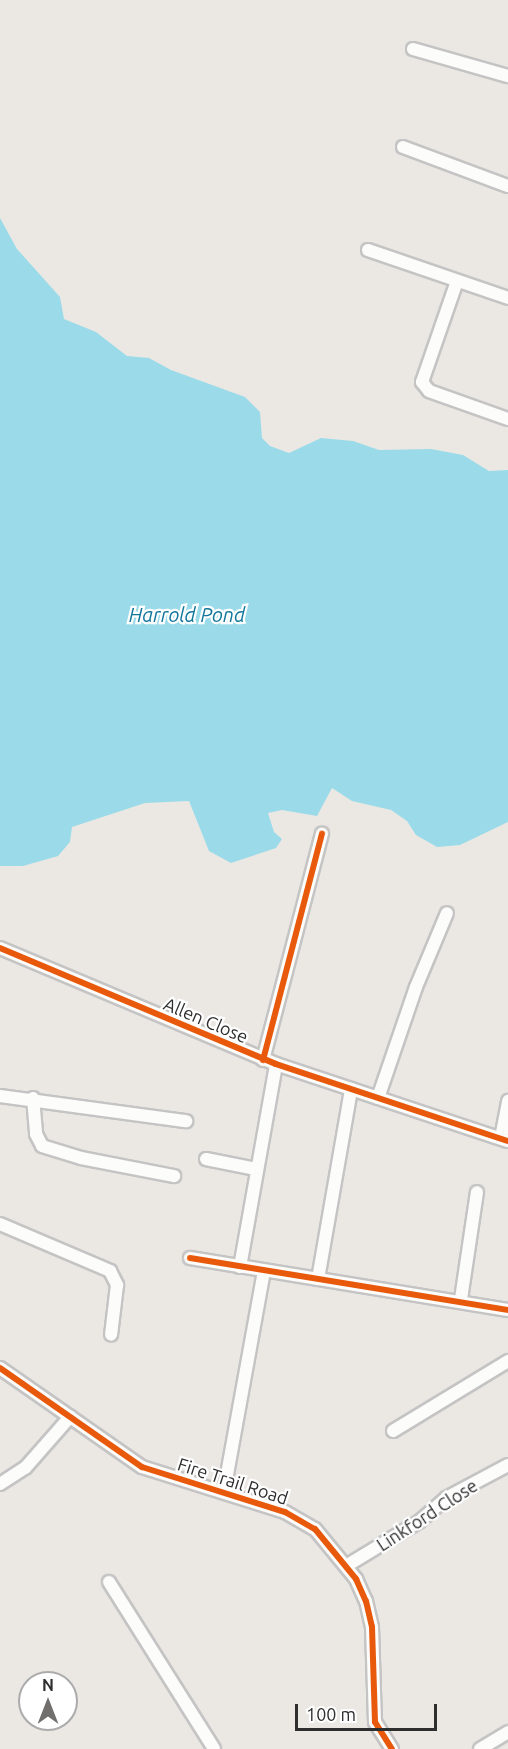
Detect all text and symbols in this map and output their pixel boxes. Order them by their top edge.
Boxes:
water label: Harrold Pond [129,602,245,626]
street label: Allen Close [161,993,251,1047]
street label: Fire Trail Road [175,1453,291,1509]
street label: Linkford Close [373,1474,481,1556]
north arrow [18,1671,78,1731]
text: N [42,1676,54,1694]
scale bar [298,1692,440,1730]
text: 100 m [306,1704,356,1724]

